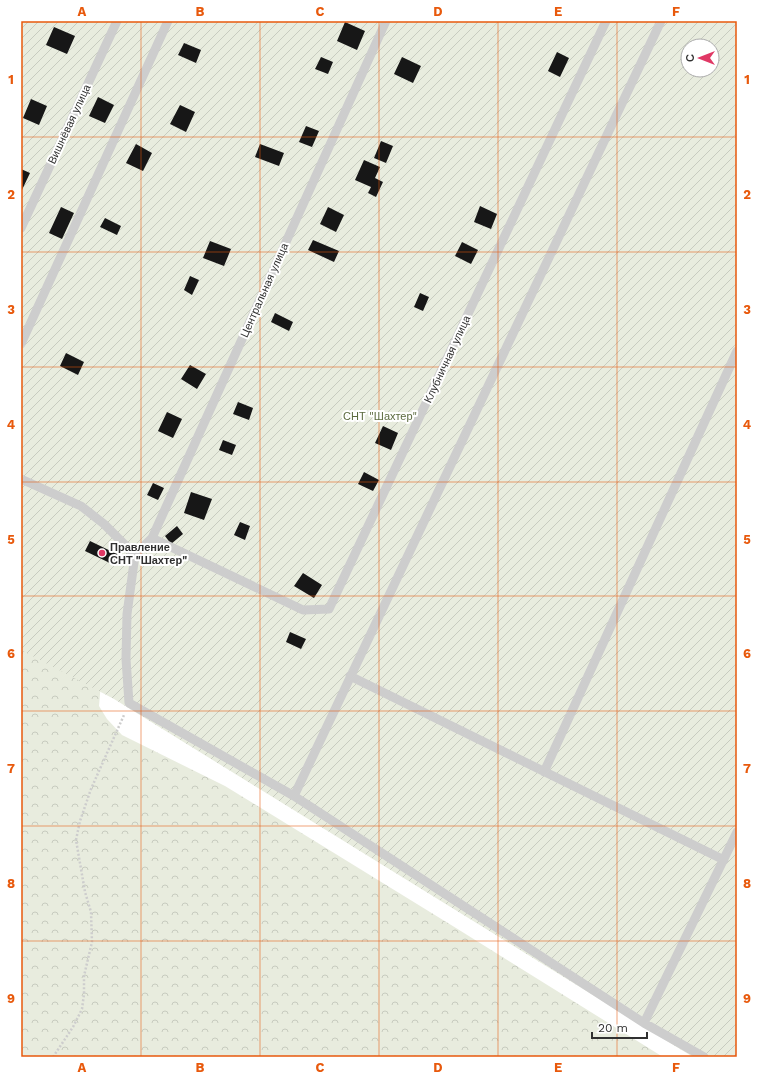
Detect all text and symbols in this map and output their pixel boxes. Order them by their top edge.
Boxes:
text: A [78,4,87,19]
text: B [196,4,205,19]
text: C [316,4,325,19]
text: D [433,4,443,19]
text: E [554,4,562,19]
text: F [672,4,680,19]
north arrow [680,38,720,78]
text: С [684,54,697,62]
text: 1 [8,72,14,87]
text: 1 [744,72,750,87]
street label: Вишнёвая улица [45,82,94,166]
text: 2 [7,187,15,202]
text: 2 [743,187,751,202]
street label: Центральная улица [238,240,291,339]
text: 3 [7,302,15,317]
text: 3 [743,302,751,317]
street label: Клубничная улица [422,313,474,405]
park label: СНТ "Шахтер" [343,410,417,423]
text: 4 [7,417,16,432]
text: 4 [743,417,752,432]
text: 5 [7,532,15,547]
text: 5 [743,532,751,547]
place label: Правление СНТ "Шахтер" [110,541,187,567]
marker: Правление СНТ "Шахтер" [97,548,107,558]
text: 6 [7,646,15,661]
text: 6 [743,646,751,661]
text: 7 [7,761,15,776]
text: 7 [743,761,751,776]
text: 8 [7,876,15,891]
text: 8 [743,876,751,891]
text: 9 [7,991,15,1006]
text: 9 [743,991,751,1006]
scale bar [592,1014,647,1040]
text: 20 m [598,1021,628,1035]
text: A [78,1060,87,1075]
text: B [196,1060,205,1075]
text: C [316,1060,325,1075]
text: D [433,1060,443,1075]
text: E [554,1060,562,1075]
text: F [672,1060,680,1075]

